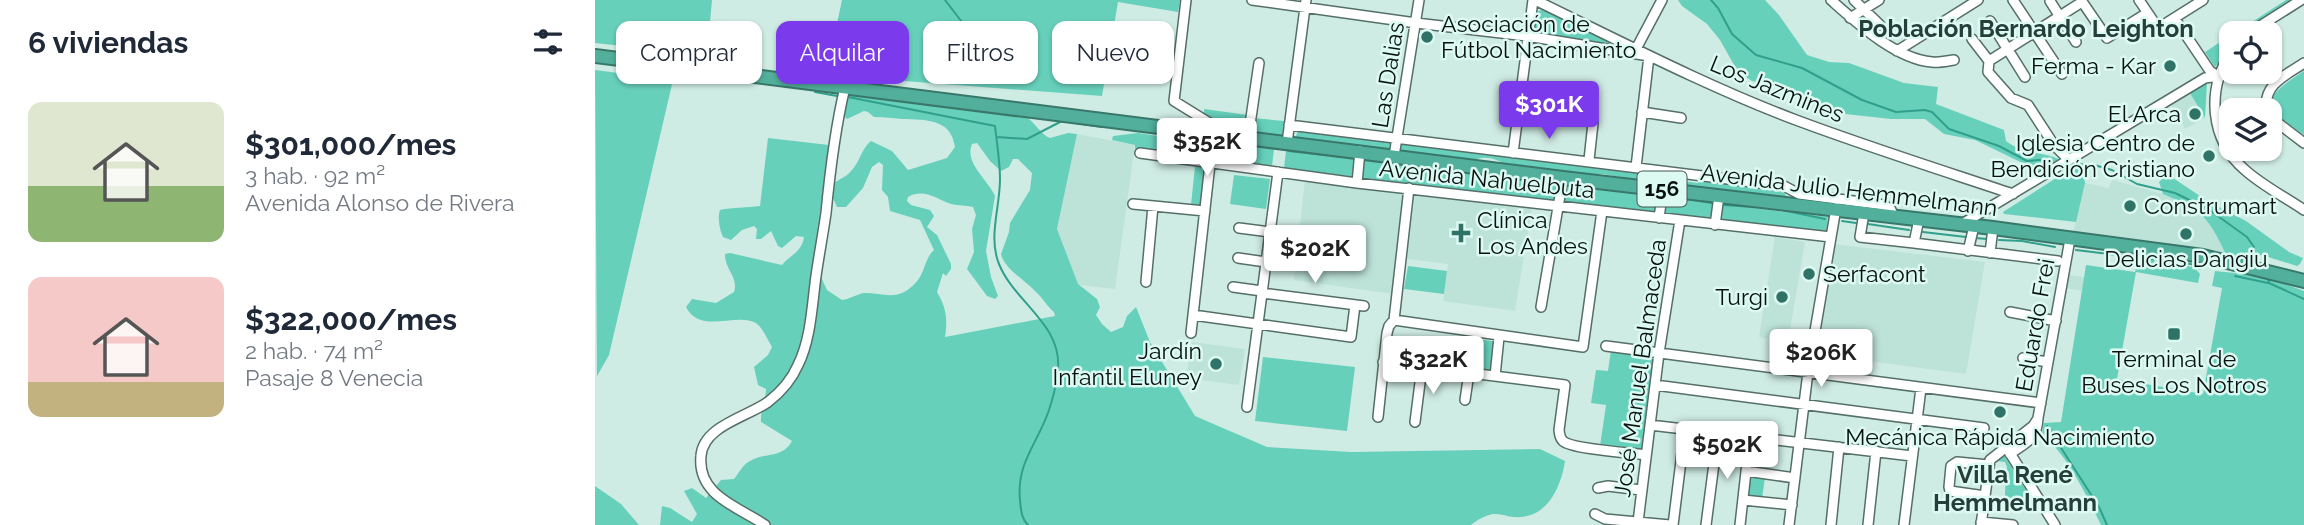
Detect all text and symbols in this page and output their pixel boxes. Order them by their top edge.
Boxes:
place label: Asociación de Fútbol Nacimiento [1441,10,1636,63]
district label: Población Bernardo Leighton [1858,14,2194,43]
street label: Las Dalias [1366,20,1409,130]
chip: Comprar [616,21,762,84]
chip: Alquilar [776,21,909,84]
chip: Filtros [923,21,1038,84]
chip: Nuevo [1052,21,1174,84]
map controls [2219,21,2282,161]
button: locate [2219,21,2282,84]
icon: filters [529,23,567,61]
text: 6 viviendas [28,25,188,60]
marker: Asociación de Fútbol Nacimiento [1419,29,1435,45]
street label: Los Jazmines [1706,49,1848,128]
place label: Ferma - Kar [2031,52,2156,79]
marker: Ferma - Kar [2162,58,2178,74]
pin: $301K [1500,82,1598,141]
text: $301K [1515,90,1583,117]
button: layers [2219,98,2282,161]
place label: El Arca [2108,100,2181,127]
marker: El Arca [2187,106,2203,122]
pin: $352K [1158,118,1256,178]
text: $301,000/mes [245,127,456,162]
text: $352K [1173,127,1241,154]
place label: Iglesia Centro de Bendición Cristiano [1991,129,2195,182]
icon: home [84,130,168,214]
marker: Iglesia Centro de Bendición Cristiano [2201,148,2217,164]
street label: Avenida Nahuelbuta [1378,154,1596,203]
street label: Avenida Julio Hemmelmann [1699,158,1999,221]
text: 3 hab. · 92 m² [245,162,385,189]
road number: 156 [1637,172,1687,206]
text: Avenida Alonso de Rivera [245,189,515,216]
place label: Construmart [2144,192,2277,219]
marker: Construmart [2122,198,2138,214]
place label: Clínica Los Andes [1477,206,1588,259]
marker: Clínica Los Andes [1451,223,1471,243]
pin: $202K [1266,226,1364,285]
marker: Delicias Dangiu [2178,226,2194,242]
text: $202K [1280,234,1350,261]
street label: José Manuel Balmaceda [1608,237,1671,499]
place label: Delicias Dangiu [2104,245,2268,272]
street label: Eduardo Frei [2010,256,2059,394]
place label: Serfacont [1823,260,1926,287]
marker: Serfacont [1801,266,1817,282]
place label: Turgi [1715,283,1768,310]
marker: Turgi [1774,289,1790,305]
text: $322,000/mes [245,302,457,337]
icon: home [84,305,168,389]
marker: Terminal de Buses Los Notros [2166,326,2182,342]
pin: $206K [1772,330,1870,389]
pin: $322K [1384,336,1482,396]
text: 2 hab. · 74 m² [245,337,383,364]
place label: Jardín Infantil Eluney [1053,337,1202,390]
text: $206K [1785,338,1857,365]
text: $322K [1399,345,1467,372]
place label: Terminal de Buses Los Notros [2081,345,2267,398]
marker: Jardín Infantil Eluney [1208,356,1224,372]
text: Pasaje 8 Venecia [245,364,423,391]
marker: Mecánica Rápida Nacimiento [1992,404,2008,420]
pin: $502K [1678,421,1776,481]
place label: Mecánica Rápida Nacimiento [1845,423,2155,450]
text: $502K [1692,430,1762,457]
district label: Villa René Hemmelmann [1933,460,2097,517]

